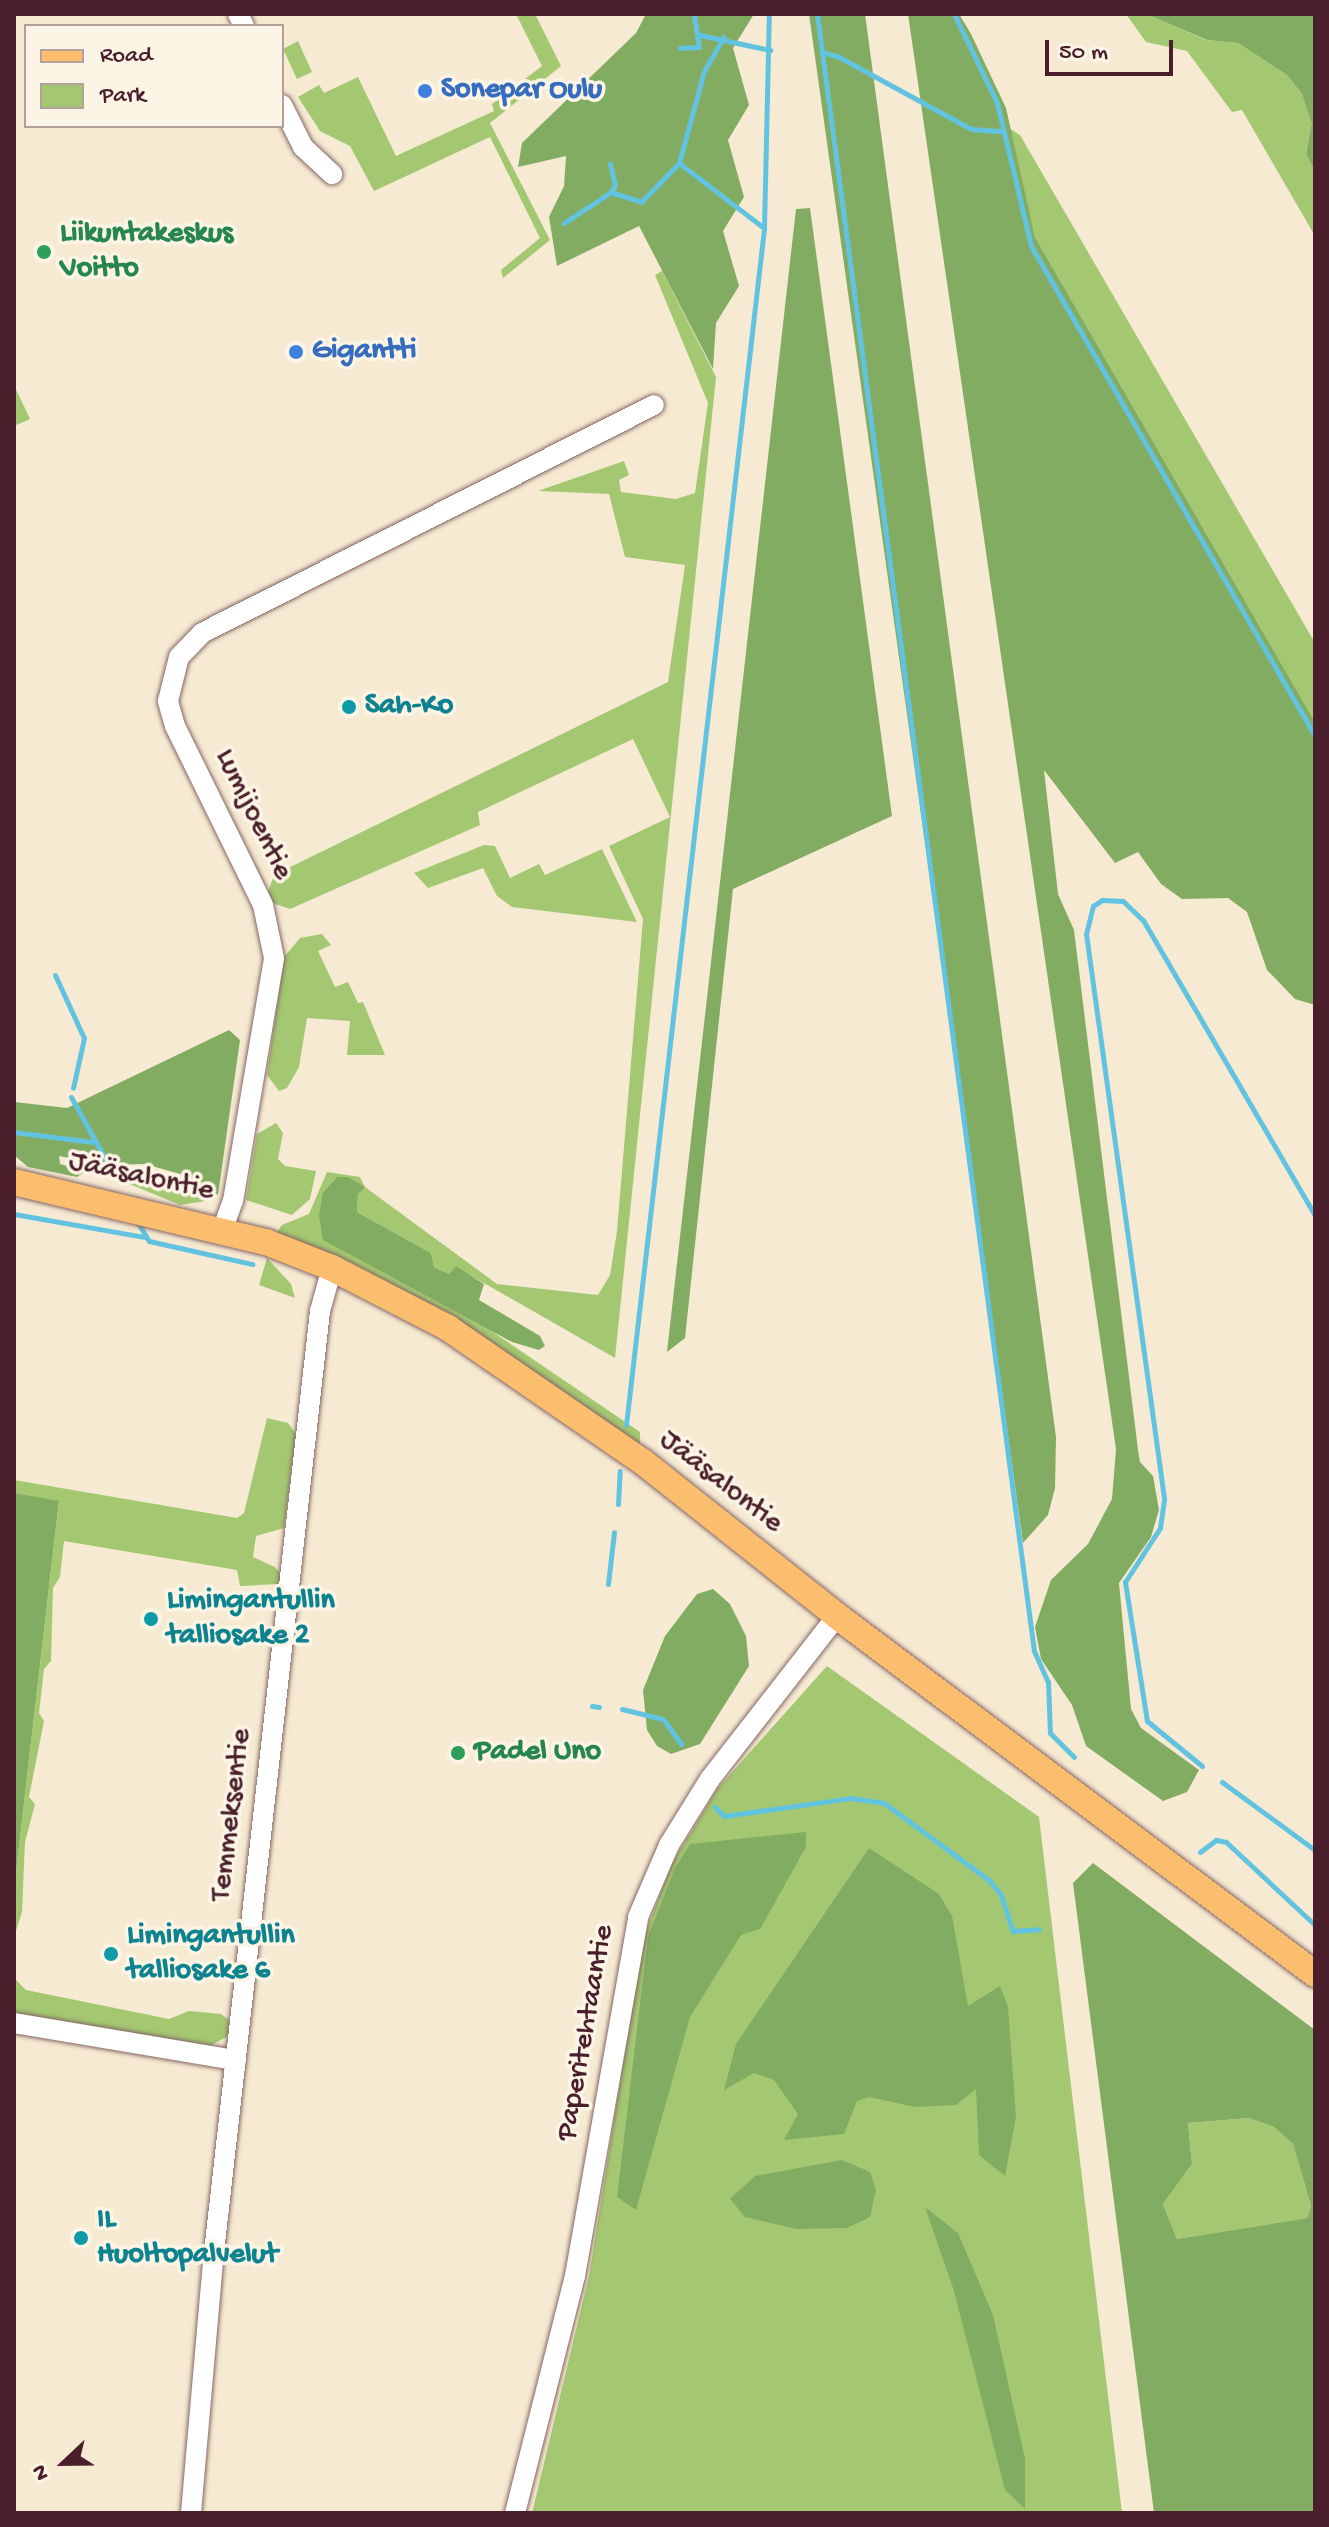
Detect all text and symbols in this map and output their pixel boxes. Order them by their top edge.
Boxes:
legend [24,24,284,128]
scale bar [1049,24,1177,74]
text: 50 m [1059,39,1108,68]
text: Road [100,42,152,71]
place label: Sonepar Oulu [441,73,602,109]
text: Park [100,82,146,111]
marker: Sonepar Oulu [416,82,434,100]
place label: Liikuntakeskus Voitto [60,217,233,288]
marker: Liikuntakeskus Voitto [35,243,53,261]
place label: Gigantti [312,334,416,370]
marker: Gigantti [287,343,305,361]
place label: Sah-Ko [365,689,453,725]
marker: Sah-Ko [340,698,358,716]
street label: Lumijoentie [205,744,299,886]
street label: Jääsalontie [65,1145,217,1211]
street label: Jääsalontie [651,1423,789,1543]
place label: Limingantullin talliosake 2 [167,1584,335,1654]
marker: Limingantullin talliosake 2 [142,1610,160,1628]
street label: Temmeksentie [205,1727,261,1903]
place label: Padel Uno [474,1735,601,1771]
marker: Padel Uno [449,1744,467,1762]
place label: Limingantullin talliosake 6 [127,1919,295,1990]
street label: Paperitehtaantie [550,1922,624,2144]
marker: Limingantullin talliosake 6 [102,1945,120,1963]
place label: IL Huoltopalvelut [97,2203,278,2274]
marker: IL Huoltopalvelut [72,2229,90,2247]
north arrow [24,2423,104,2503]
text: N [27,2460,56,2484]

